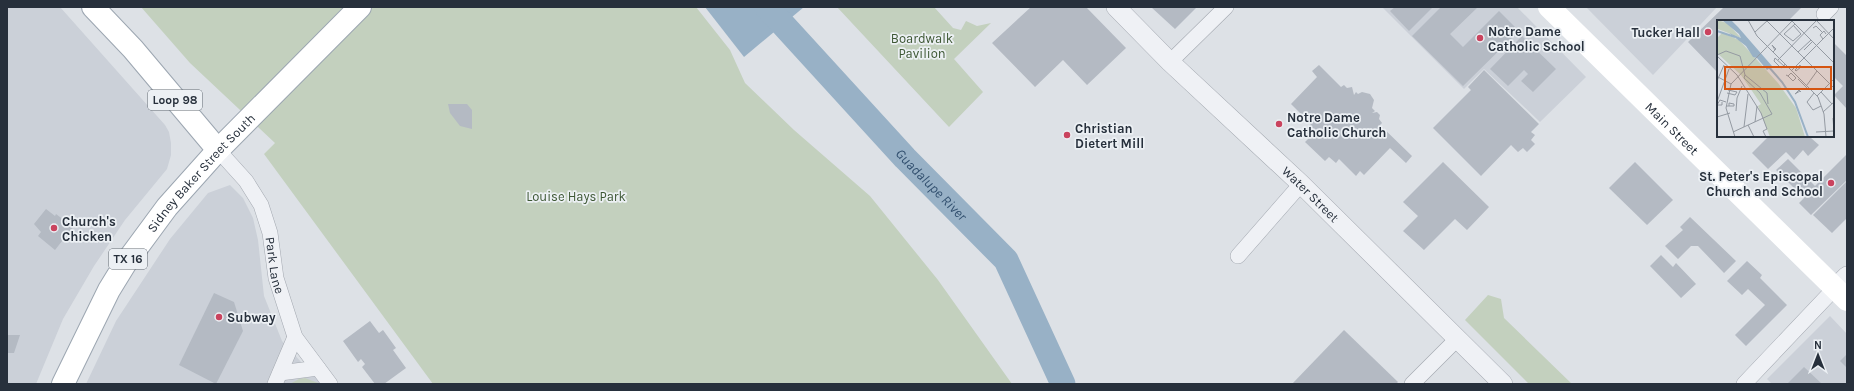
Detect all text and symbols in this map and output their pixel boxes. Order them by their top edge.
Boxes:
inset map [1717,20,1834,137]
place label: Notre Dame Catholic School [1488,24,1585,54]
place label: Tucker Hall [1631,25,1700,40]
marker: Tucker Hall [1703,27,1713,37]
park label: Boardwalk Pavilion [891,31,953,61]
marker: Notre Dame Catholic School [1475,33,1485,43]
road number: Loop 98 [148,90,202,110]
street label: Main Street [1643,99,1702,158]
street label: Sidney Baker Street South [144,110,258,235]
place label: Notre Dame Catholic Church [1287,110,1386,140]
marker: Notre Dame Catholic Church [1274,119,1284,129]
place label: Christian Dietert Mill [1075,121,1144,151]
marker: Christian Dietert Mill [1062,130,1072,140]
water label: Guadalupe River [892,145,972,225]
street label: Water Street [1279,163,1342,225]
place label: St. Peter's Episcopal Church and School [1699,169,1823,199]
marker: St. Peter's Episcopal Church and School [1826,178,1836,188]
park label: Louise Hays Park [526,189,626,204]
place label: Church's Chicken [62,214,116,244]
marker: Church's Chicken [49,223,59,233]
street label: Park Lane [263,236,288,296]
road number: TX 16 [109,249,147,269]
place label: Subway [227,310,276,325]
marker: Subway [214,312,224,322]
north arrow [1798,335,1838,375]
text: N [1814,339,1822,352]

